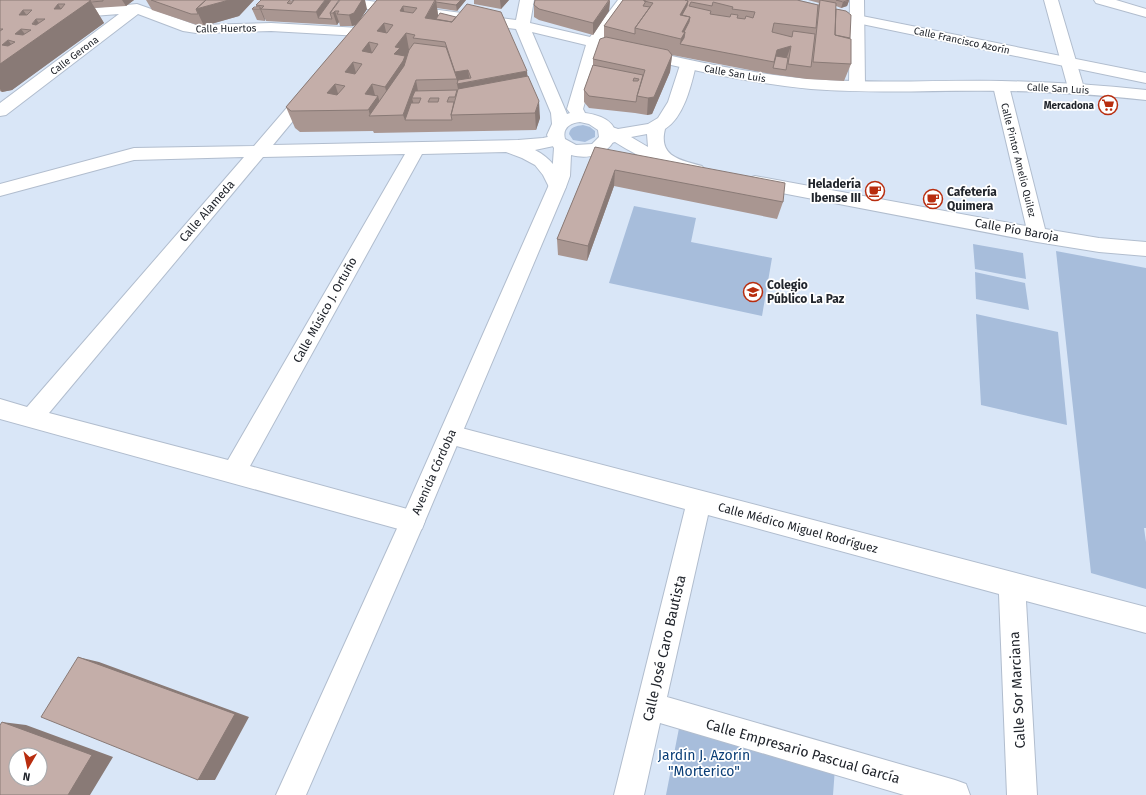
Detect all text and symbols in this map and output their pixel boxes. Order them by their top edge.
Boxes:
street label: Calle Huertos [196,22,257,36]
street label: Calle Francisco Azorín [913,24,1011,57]
street label: Calle Gerona [48,34,101,78]
street label: Calle San Luis [703,63,767,85]
street label: Calle San Luis [1027,81,1090,97]
supermarket icon: Mercadona [1097,94,1119,116]
place label: Mercadona [1044,100,1095,112]
street label: Calle Pintor Amelio Quilez [998,102,1038,219]
street label: Calle Alameda [176,177,238,245]
place label: Heladería Ibense III [808,177,861,205]
cafe icon: Heladería Ibense III [864,180,886,202]
place label: Cafetería Quimera [947,185,997,213]
cafe icon: Cafetería Quimera [922,188,944,210]
street label: Calle Pío Baroja [974,216,1060,244]
street label: Calle Músico J. Ortuño [290,255,360,365]
place label: Colegio Público La Paz [767,278,845,306]
school or university icon: Colegio Público La Paz [742,281,764,303]
street label: Avenida Córdoba [409,427,459,517]
street label: Calle Médico Miguel Rodríguez [717,500,879,556]
street label: Calle José Caro Bautista [639,573,690,723]
street label: Calle Sor Marciana [1006,631,1029,749]
street label: Calle Empresario Pascual García [704,716,902,787]
north arrow [8,747,48,787]
park label: Jardín J. Azorín "Morterico" [658,747,750,780]
text: N [22,769,31,783]

